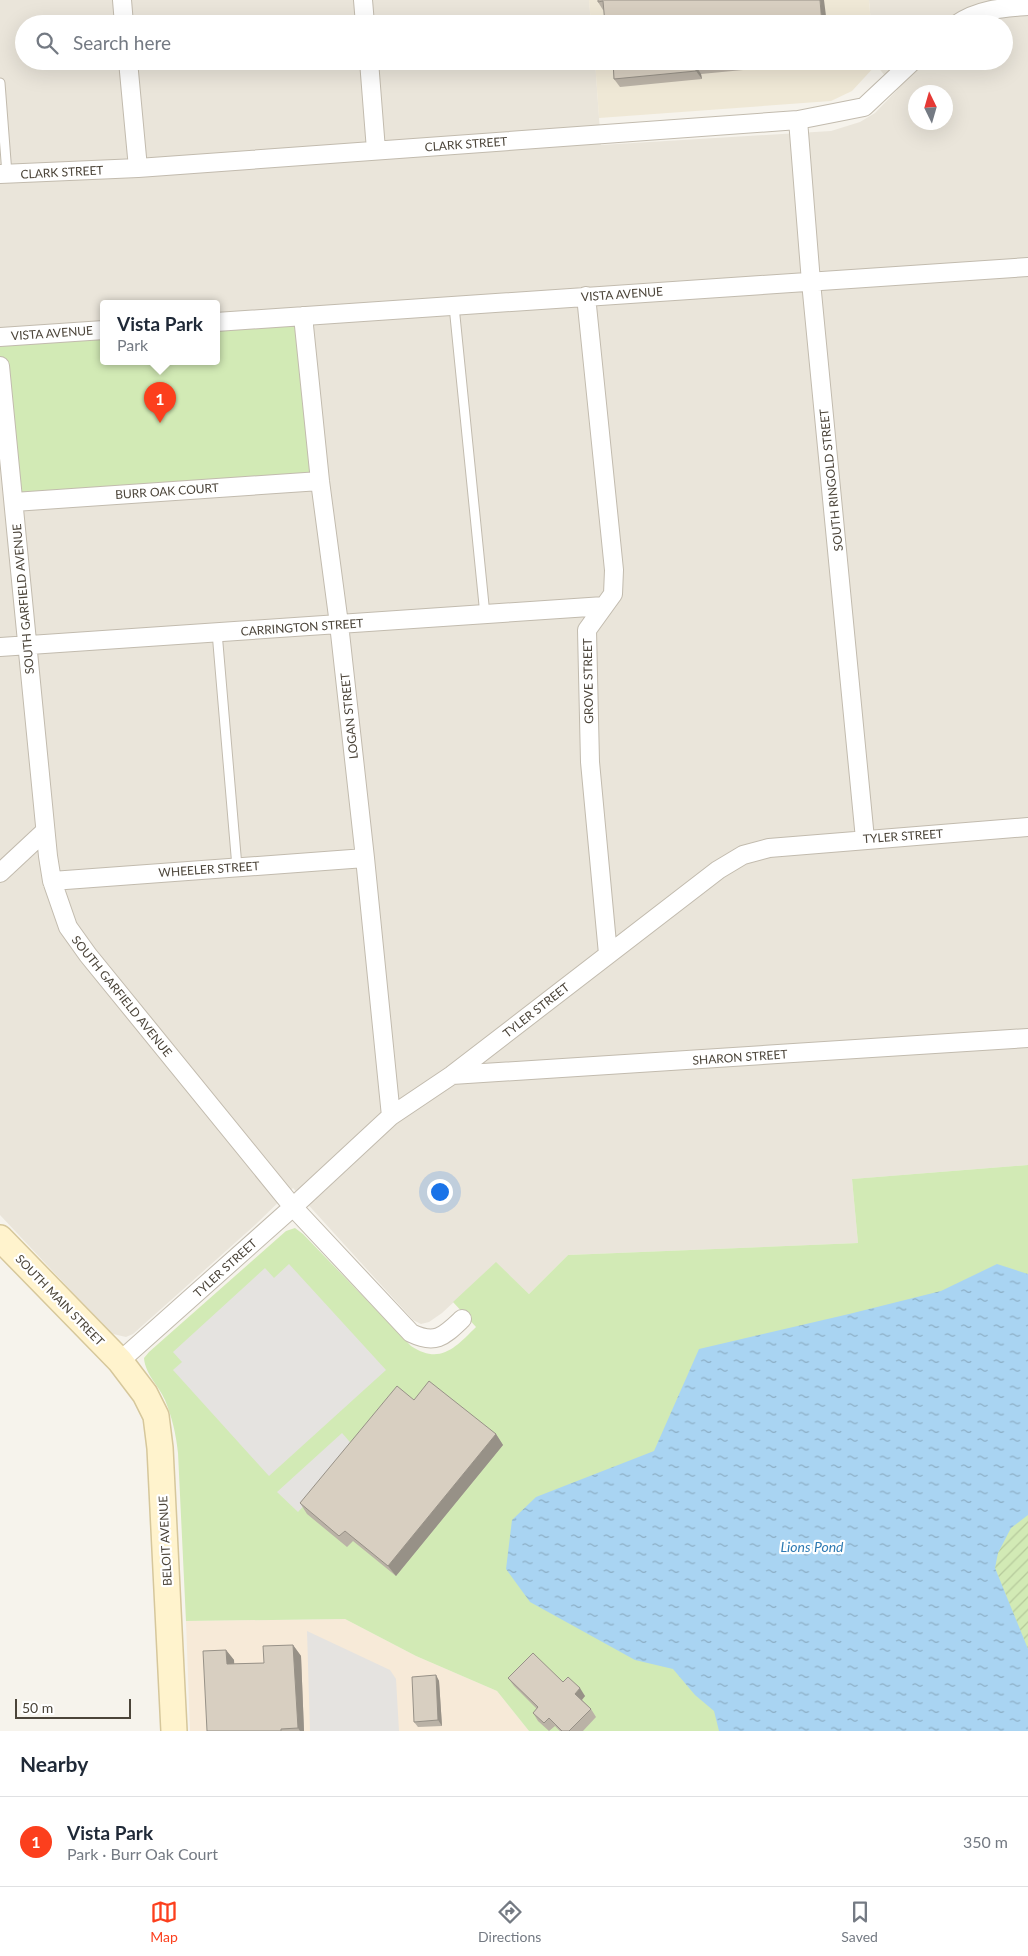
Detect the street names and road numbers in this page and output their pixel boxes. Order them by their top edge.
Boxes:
street label: CLARK STREET [424,134,508,154]
street label: CLARK STREET [20,162,104,182]
street label: VISTA AVENUE [581,284,664,304]
street label: VISTA AVENUE [11,323,94,343]
street label: SOUTH RINGOLD STREET [816,408,846,552]
street label: BURR OAK COURT [115,480,219,502]
street label: SOUTH GARFIELD AVENUE [9,523,37,675]
street label: CARRINGTON STREET [240,615,364,639]
street label: GROVE STREET [580,638,596,724]
street label: LOGAN STREET [337,672,361,760]
street label: TYLER STREET [862,826,944,846]
street label: WHEELER STREET [158,858,260,880]
street label: SOUTH GARFIELD AVENUE [69,933,175,1059]
street label: TYLER STREET [500,979,572,1041]
street label: SHARON STREET [692,1046,788,1068]
street label: TYLER STREET [190,1236,260,1300]
street label: SOUTH MAIN STREET [13,1251,107,1349]
street label: BELOIT AVENUE [155,1495,175,1586]

